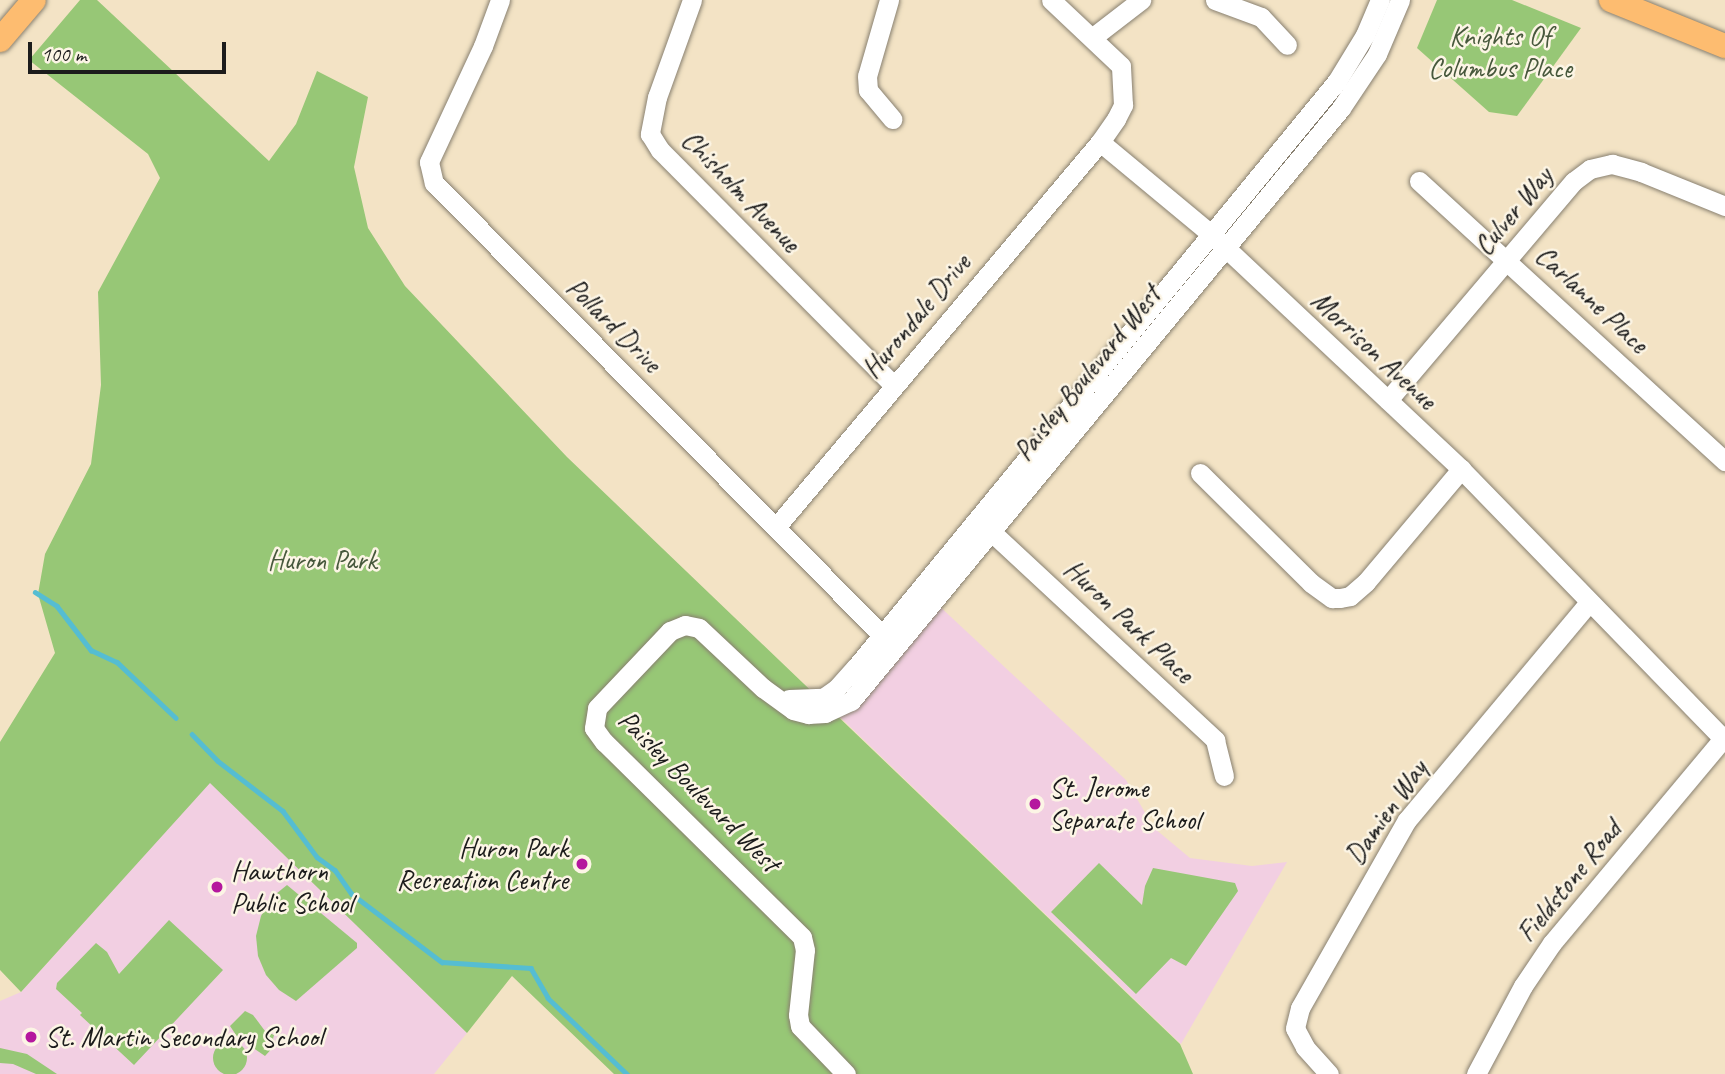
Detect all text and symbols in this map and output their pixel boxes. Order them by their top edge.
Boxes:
park label: Knights Of Columbus Place [1428,19,1572,85]
scale bar [32,28,229,72]
text: 100 m [41,41,86,67]
street label: Chisholm Avenue [675,123,807,259]
street label: Culver Way [1466,160,1560,262]
street label: Carlanne Place [1529,238,1655,360]
street label: Hurondale Drive [854,247,978,385]
street label: Pollard Drive [559,270,669,380]
street label: Paisley Boulevard West [1006,279,1168,467]
street label: Morrison Avenue [1305,284,1443,416]
park label: Huron Park [267,543,377,577]
street label: Huron Park Place [1057,552,1201,690]
street label: Paisley Boulevard West [611,703,787,879]
street label: Damien Way [1338,754,1434,870]
place label: St. Jerome Separate School [1049,771,1200,837]
marker: St. Jerome Separate School [1027,796,1043,812]
street label: Fieldstone Road [1510,813,1628,949]
place label: Huron Park Recreation Centre [396,831,568,897]
place label: Hawthorn Public School [231,854,353,920]
marker: Huron Park Recreation Centre [574,856,590,872]
marker: Hawthorn Public School [209,879,225,895]
place label: St. Martin Secondary School [45,1020,321,1054]
marker: St. Martin Secondary School [23,1029,39,1045]

